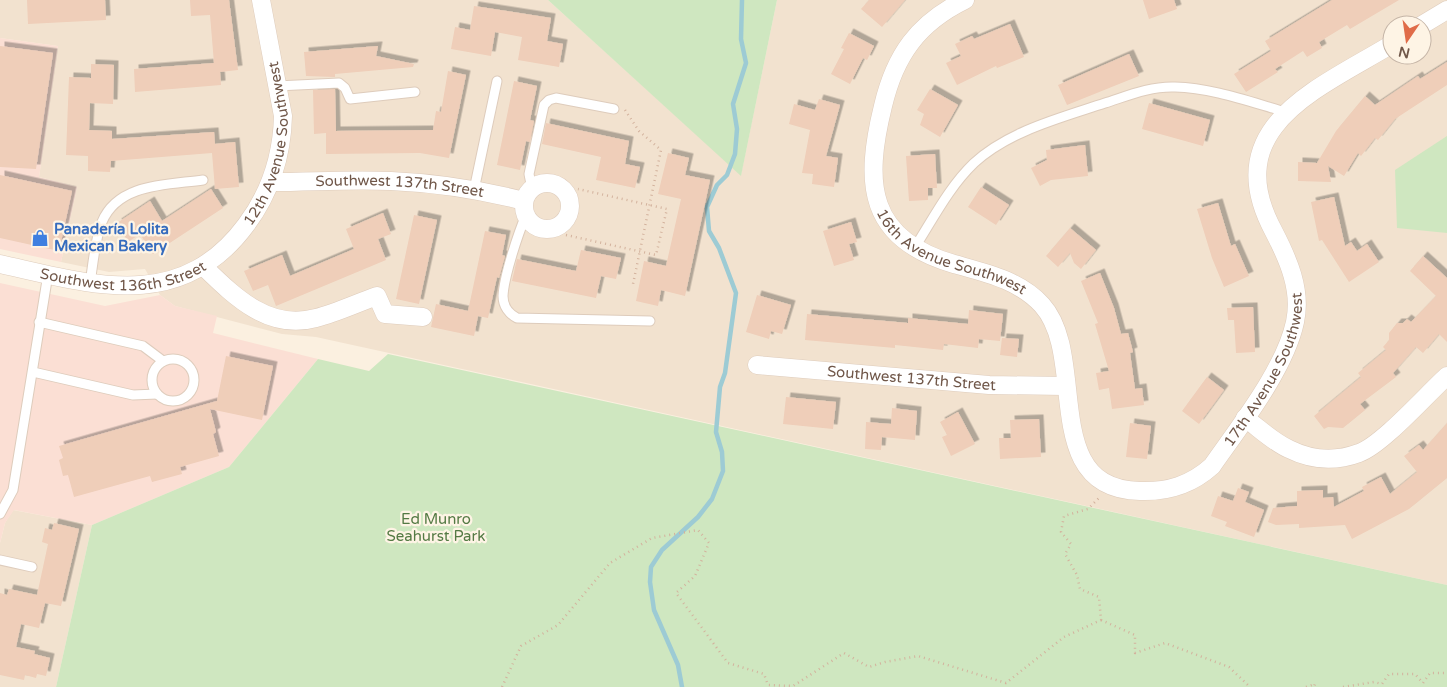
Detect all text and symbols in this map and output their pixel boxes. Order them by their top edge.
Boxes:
north arrow [1382,15,1432,65]
text: N [1397,43,1412,62]
street label: 12th Avenue Southwest [240,60,292,229]
street label: Southwest 137th Street [315,171,486,201]
street label: 16th Avenue Southwest [873,206,1030,298]
place label: Panadería Lolita Mexican Bakery [54,220,169,256]
shop icon: Panadería Lolita Mexican Bakery [30,228,50,248]
street label: Southwest 136th Street [38,257,210,294]
street label: 17th Avenue Southwest [1220,291,1306,450]
street label: Southwest 137th Street [826,362,996,394]
park label: Ed Munro Seahurst Park [387,510,485,545]

